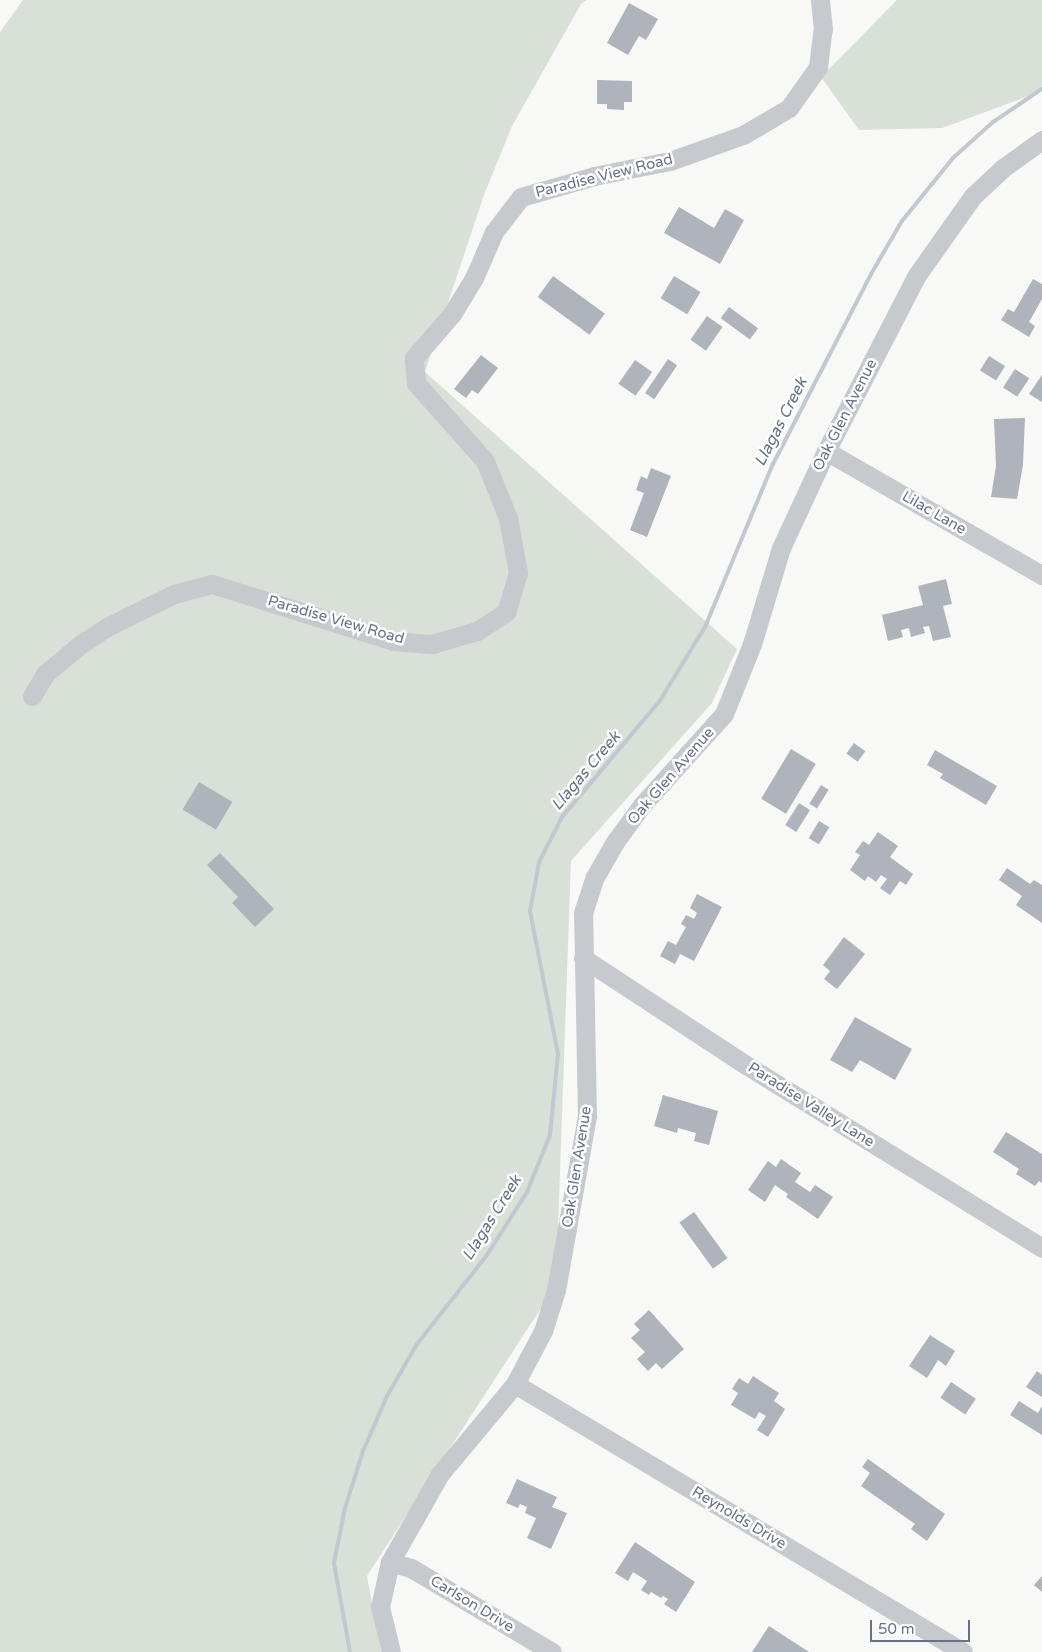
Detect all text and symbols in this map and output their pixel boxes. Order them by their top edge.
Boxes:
street label: Paradise View Road [533,150,675,202]
street label: Oak Glen Avenue [809,356,881,474]
water label: Llagas Creek [750,374,812,470]
street label: Lilac Lane [899,487,969,539]
street label: Paradise View Road [266,592,406,648]
street label: Oak Glen Avenue [624,724,718,828]
water label: Llagas Creek [548,728,624,814]
street label: Paradise Valley Lane [744,1059,878,1151]
street label: Oak Glen Avenue [559,1105,595,1229]
water label: Llagas Creek [458,1172,526,1264]
street label: Reynolds Drive [689,1483,789,1553]
street label: Carlson Drive [427,1572,517,1636]
scale bar [872,1610,972,1642]
text: 50 m [878,1620,915,1638]

